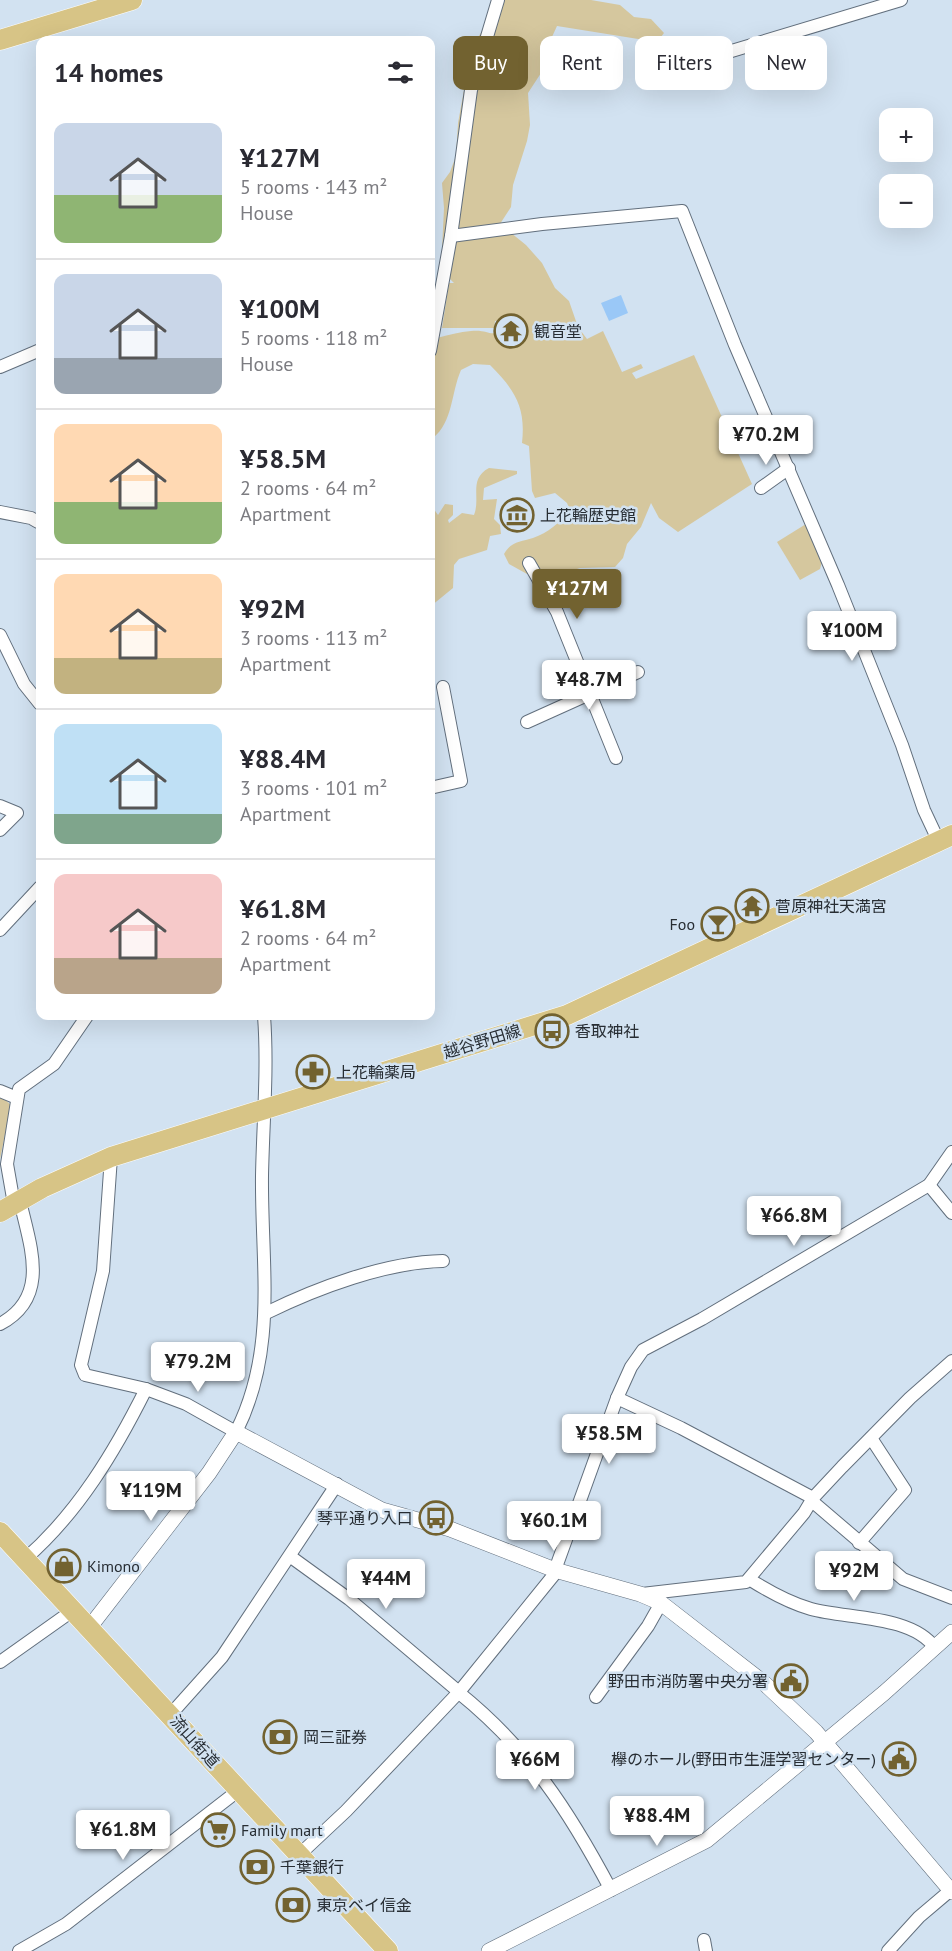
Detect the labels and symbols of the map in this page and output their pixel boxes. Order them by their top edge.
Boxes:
temple icon: 観音堂 [493,313,529,349]
place label: 観音堂 [534,321,582,341]
pin: ¥70.2M [717,415,815,466]
museum icon: 上花輪歴史館 [499,497,535,533]
place label: 上花輪歴史館 [540,505,636,525]
pin: ¥127M [535,569,619,620]
pin: ¥100M [810,611,894,662]
pin: ¥48.7M [540,660,638,711]
temple icon: 菅原神社天満宮 [734,888,770,924]
place label: 菅原神社天満宮 [775,896,887,916]
bar icon: Foo [700,906,736,942]
place label: Foo [670,914,695,934]
bus stop icon: 香取神社 [534,1013,570,1049]
street label: 越谷野田線 [441,1020,523,1062]
place label: 香取神社 [575,1021,639,1041]
pharmacy icon: 上花輪薬局 [295,1054,331,1090]
place label: 上花輪薬局 [336,1062,416,1082]
pin: ¥66.8M [745,1196,843,1247]
pin: ¥79.2M [149,1342,247,1393]
pin: ¥58.5M [560,1414,658,1465]
pin: ¥119M [109,1471,193,1522]
bus stop icon: 琴平通り入口 [418,1500,454,1536]
pin: ¥60.1M [505,1501,603,1552]
place label: 琴平通り入口 [317,1508,413,1528]
shop icon: Kimono [46,1548,82,1584]
pin: ¥92M [818,1551,890,1602]
place label: Kimono [87,1556,140,1576]
pin: ¥44M [350,1559,422,1610]
public building icon: 野田市消防署中央分署 [773,1663,809,1699]
place label: 野田市消防署中央分署 [608,1671,768,1691]
street label: 流山街道 [166,1711,224,1771]
bank icon: 岡三証券 [262,1719,298,1755]
place label: 岡三証券 [303,1727,367,1747]
pin: ¥66M [499,1740,571,1791]
public building icon: 欅のホール(野田市生涯学習センター) [881,1741,917,1777]
place label: 欅のホール(野田市生涯学習センター) [611,1749,876,1769]
pin: ¥88.4M [608,1796,706,1847]
pin: ¥61.8M [74,1810,172,1861]
supermarket icon: Family mart [200,1812,236,1848]
place label: Family mart [241,1820,323,1840]
bank icon: 千葉銀行 [239,1849,275,1885]
place label: 千葉銀行 [280,1857,344,1877]
bank icon: 東京ベイ信金 [275,1887,311,1923]
place label: 東京ベイ信金 [316,1895,412,1915]

